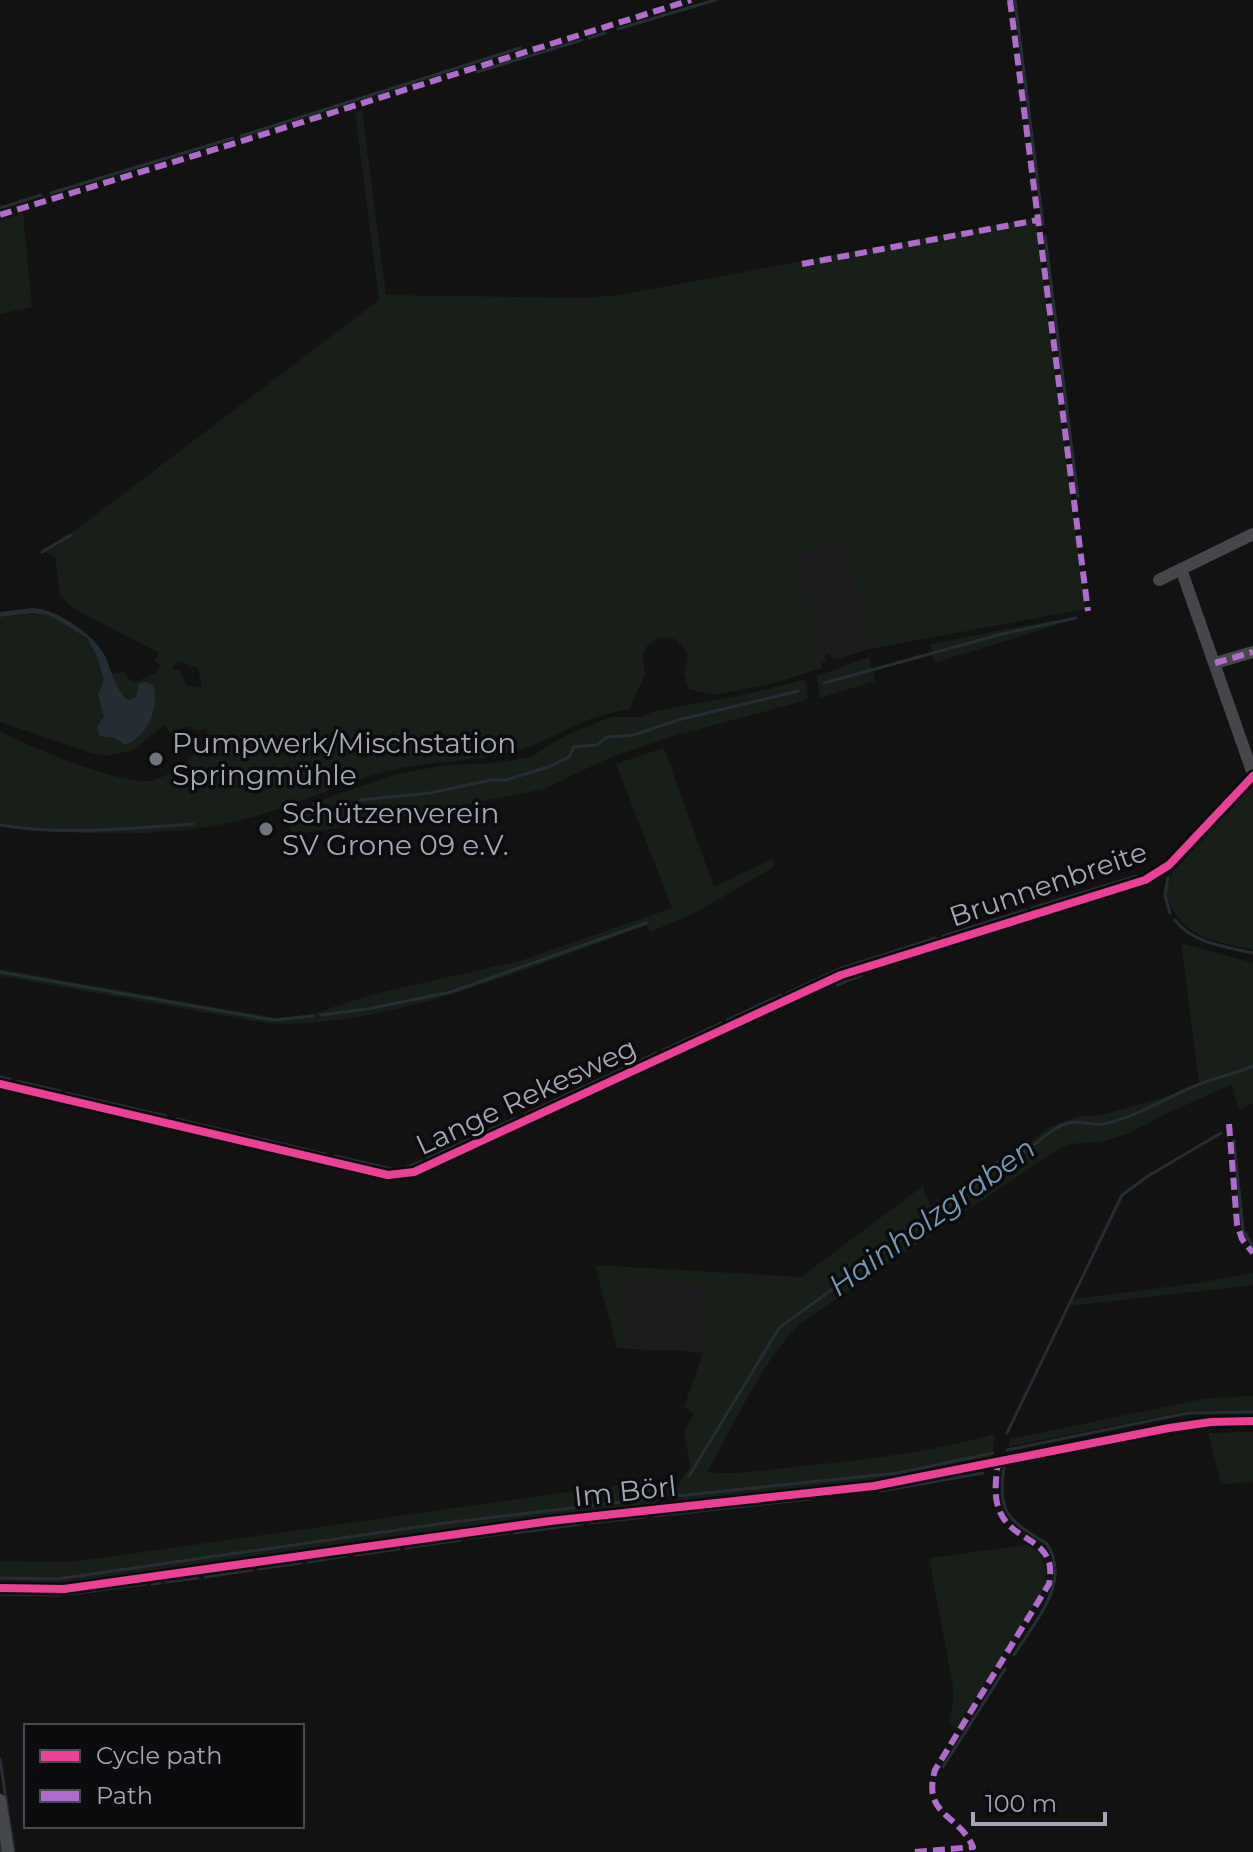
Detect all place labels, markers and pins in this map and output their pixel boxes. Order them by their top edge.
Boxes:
place label: Pumpwerk/Mischstation Springmühle [172,726,516,792]
marker: Pumpwerk/Mischstation Springmühle [147,750,165,768]
place label: Schützenverein SV Grone 09 e.V. [282,796,509,862]
marker: Schützenverein SV Grone 09 e.V. [257,820,275,838]

